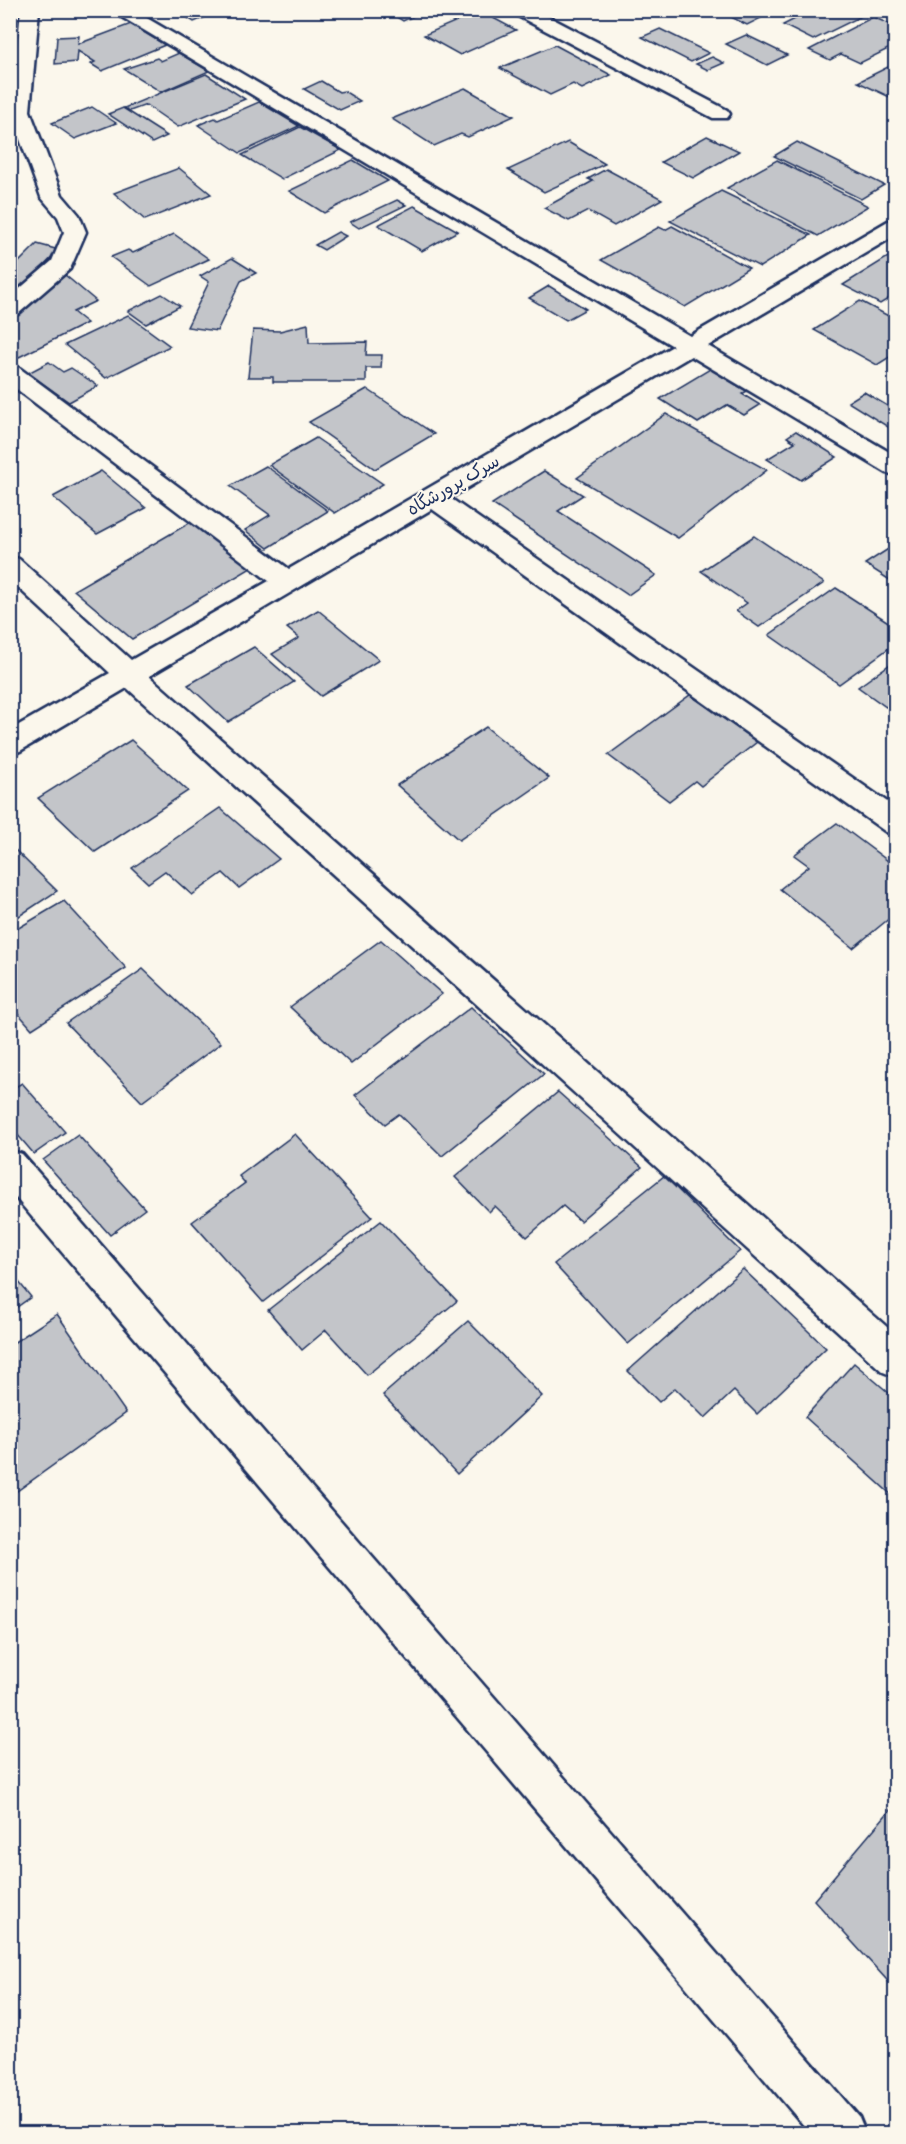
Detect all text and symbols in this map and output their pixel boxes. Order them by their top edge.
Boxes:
street label: سرک پرورشگاه [402,448,504,521]

